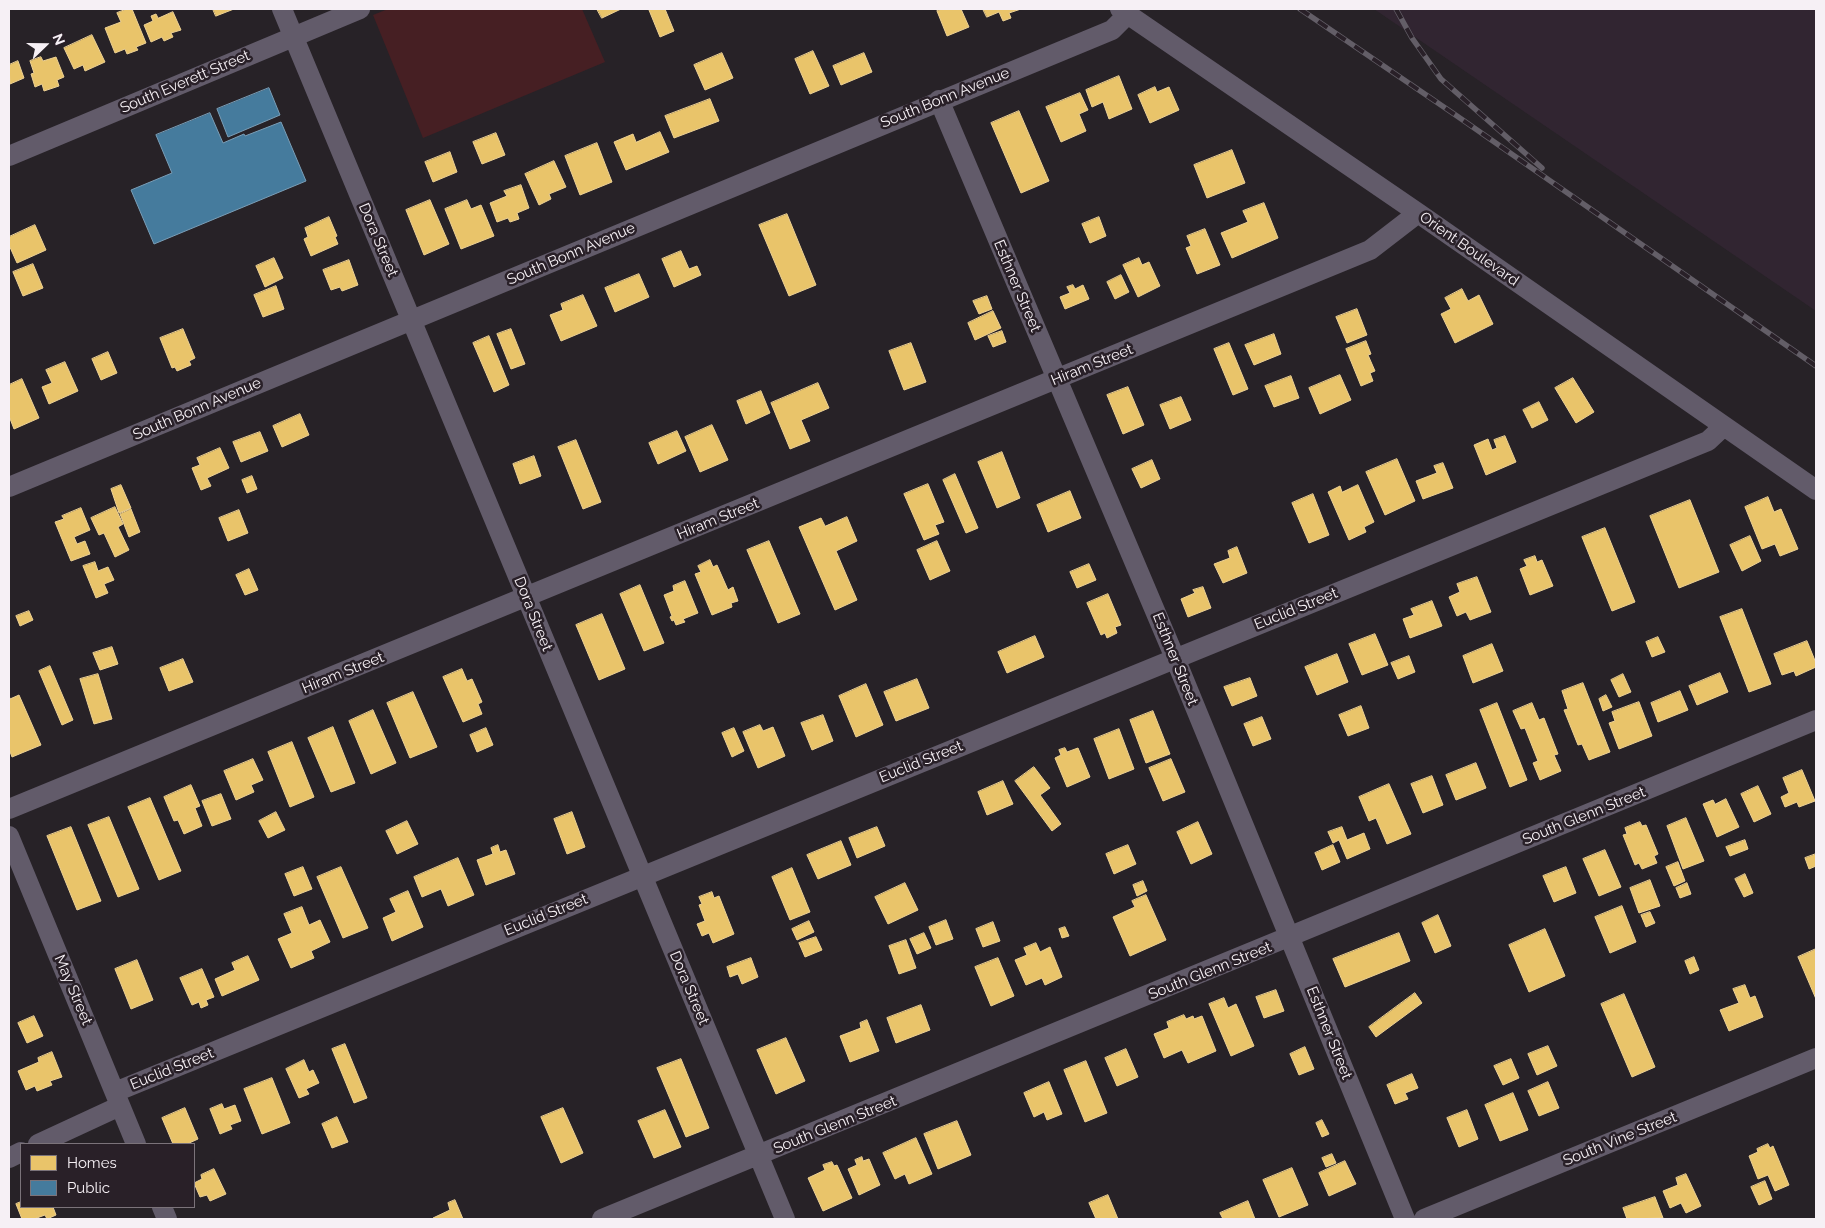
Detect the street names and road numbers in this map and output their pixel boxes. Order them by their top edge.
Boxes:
street label: South Everett Street [117,47,253,117]
street label: South Bonn Avenue [878,64,1012,132]
street label: Dora Street [354,200,402,280]
street label: Orient Boulevard [1416,208,1522,290]
street label: South Bonn Avenue [504,219,638,289]
street label: Esthner Street [990,237,1044,335]
street label: Hiram Street [1048,340,1136,390]
street label: South Bonn Avenue [130,374,264,444]
street label: Hiram Street [674,494,762,544]
street label: Dora Street [510,574,556,654]
street label: Euclid Street [1252,584,1340,634]
street label: Esthner Street [1148,610,1202,708]
street label: Hiram Street [299,648,387,698]
street label: Euclid Street [877,737,965,787]
street label: South Glenn Street [1520,783,1648,849]
street label: Euclid Street [502,890,590,940]
street label: South Glenn Street [1146,938,1274,1004]
street label: Dora Street [665,948,713,1028]
street label: May Street [50,952,96,1028]
street label: Esthner Street [1302,984,1356,1082]
street label: Euclid Street [128,1044,216,1094]
street label: South Glenn Street [771,1092,899,1158]
street label: South Vine Street [1561,1108,1679,1170]

